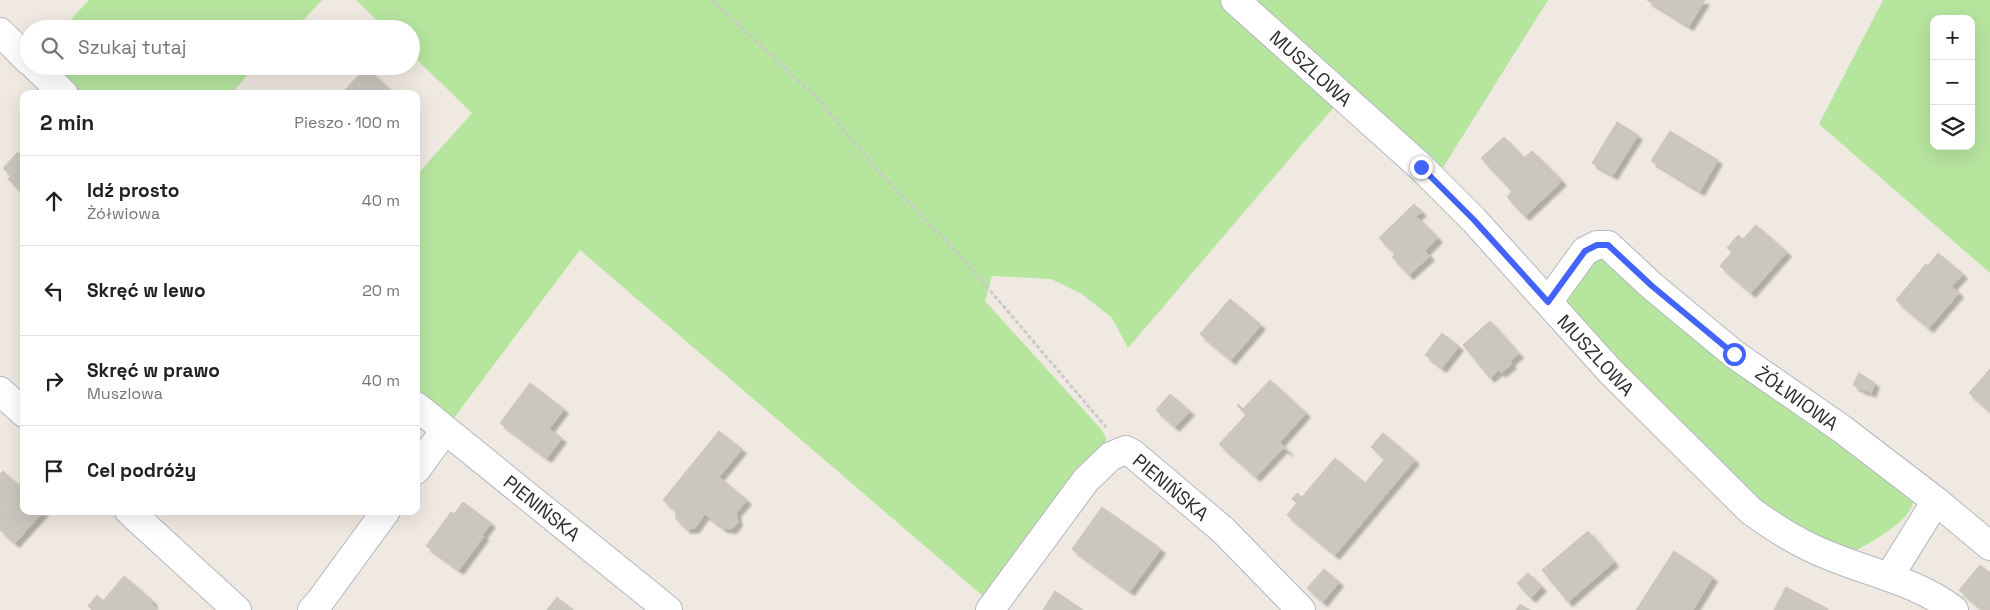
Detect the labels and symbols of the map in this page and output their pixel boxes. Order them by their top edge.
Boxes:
street label: MUSZLOWA [1264,25,1357,112]
route end [1410,156,1433,179]
street label: MUSZLOWA [1552,309,1640,401]
route start [1723,343,1746,366]
street label: ŻÓŁWIOWA [1750,361,1843,436]
street label: PIENIŃSKA [1127,448,1214,526]
street label: PIENIŃSKA [498,470,585,547]

